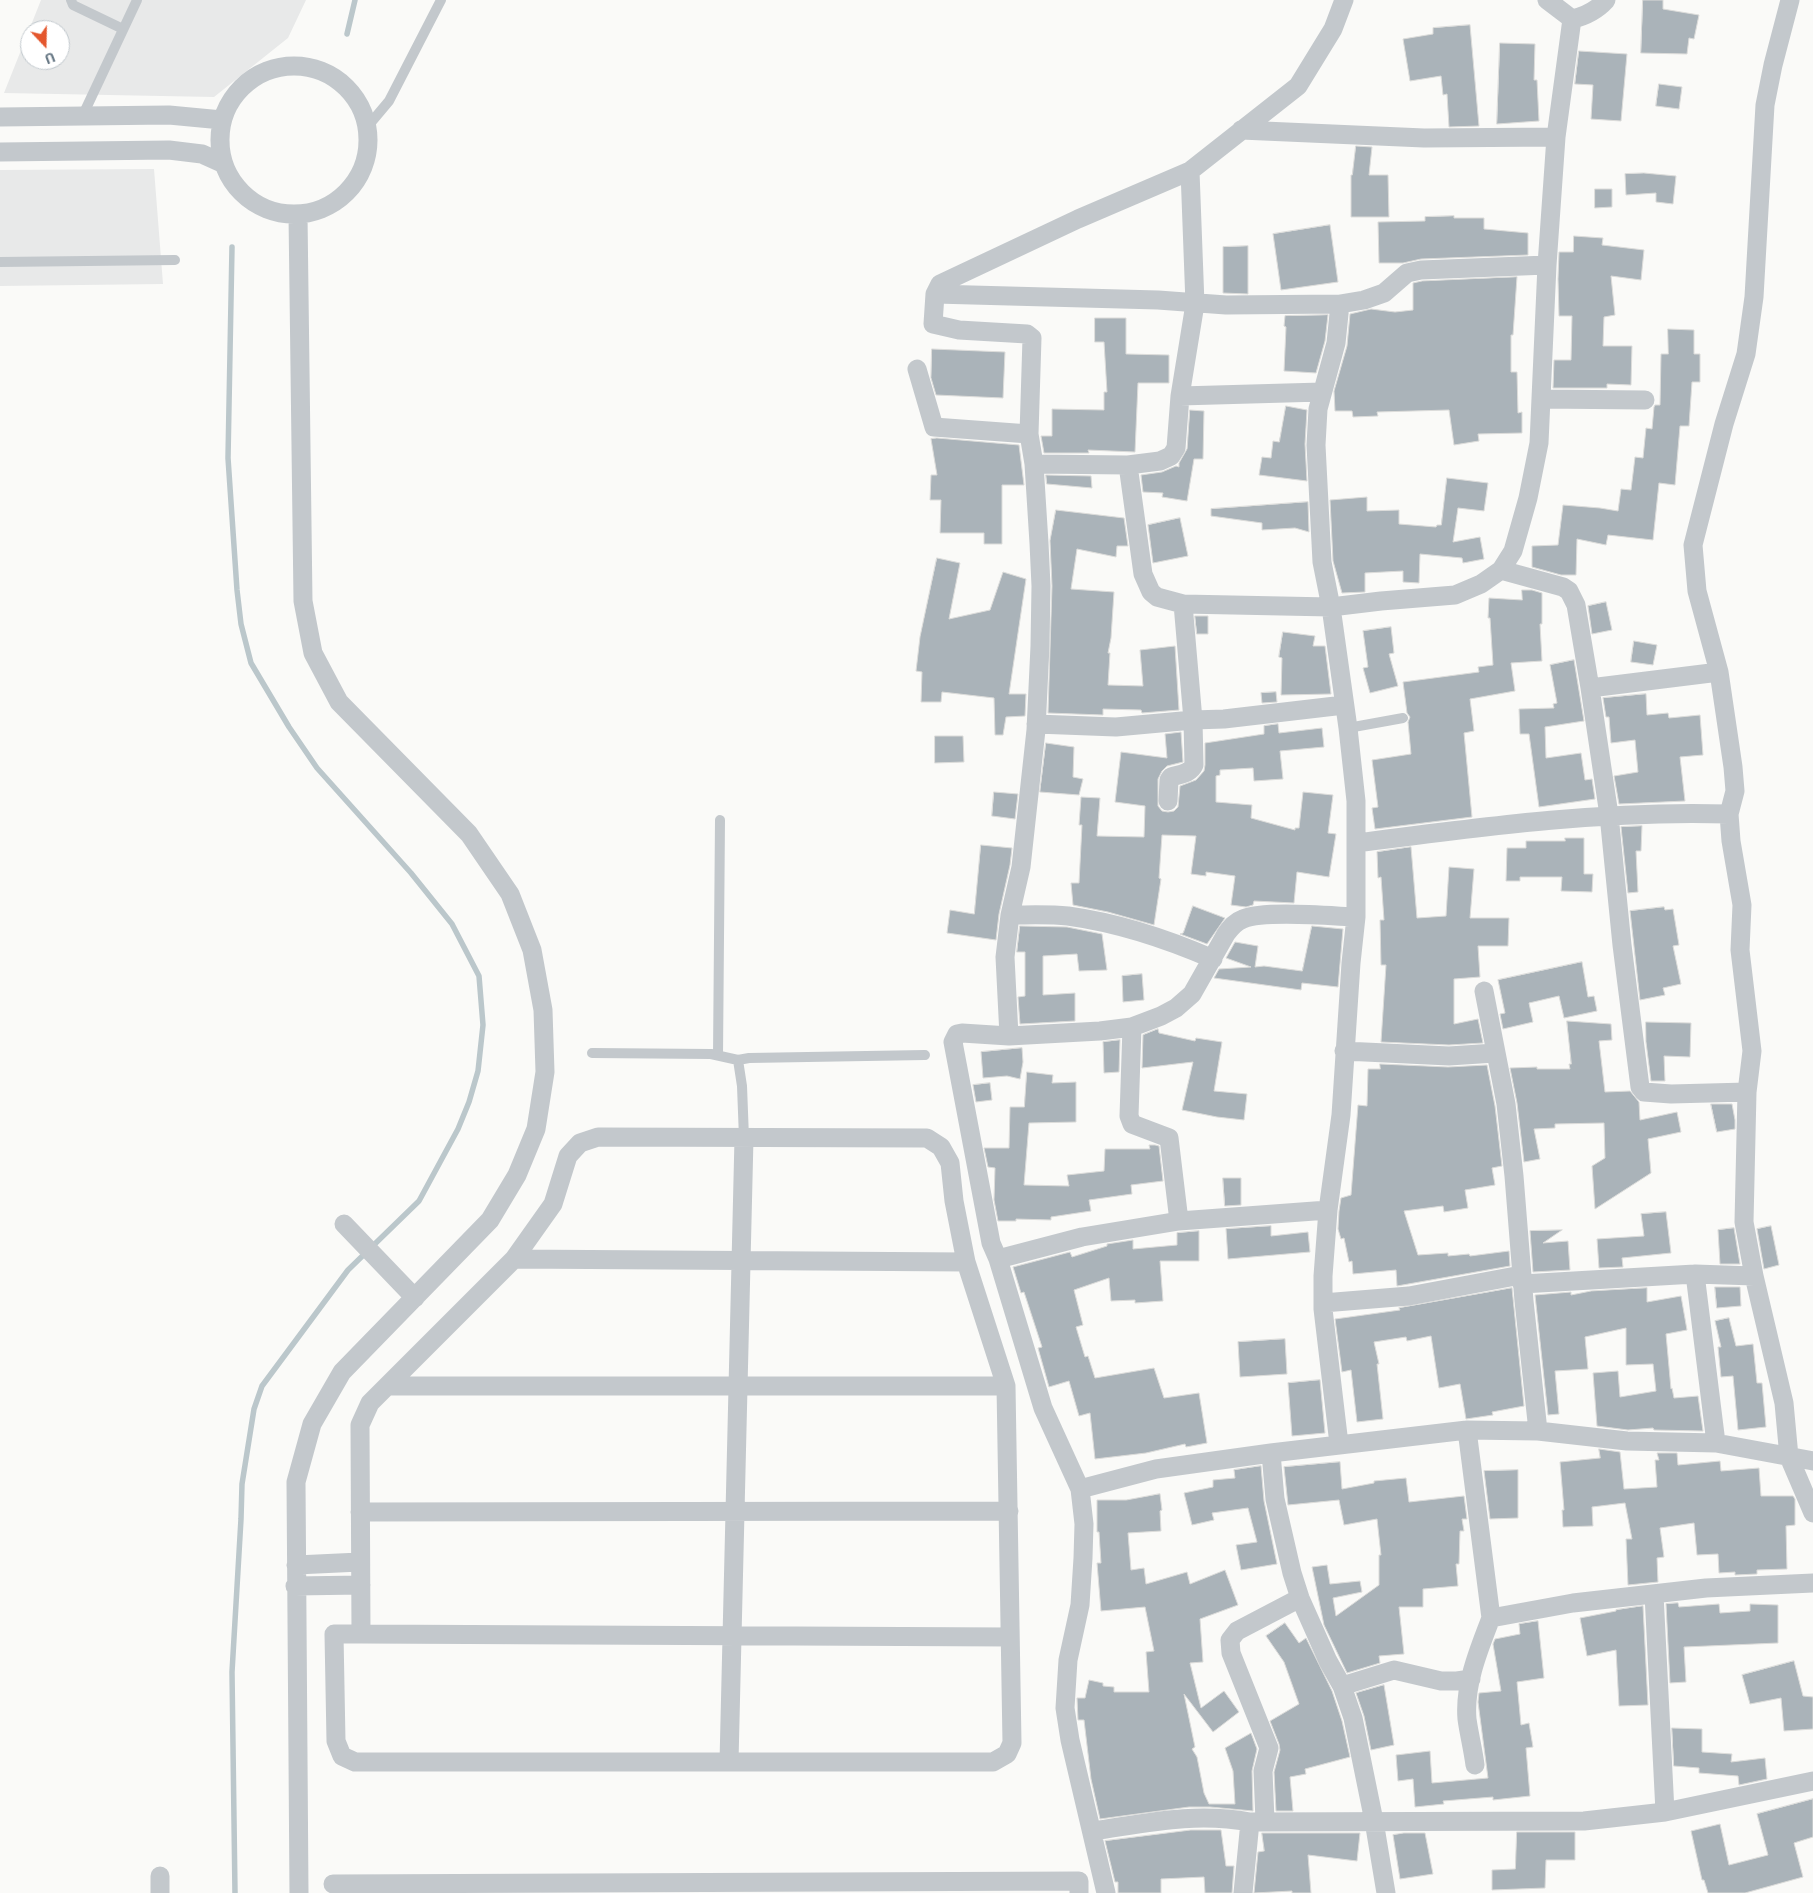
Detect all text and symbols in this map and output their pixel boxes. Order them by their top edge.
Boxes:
north arrow [20,20,70,70]
text: U [43,49,58,68]

